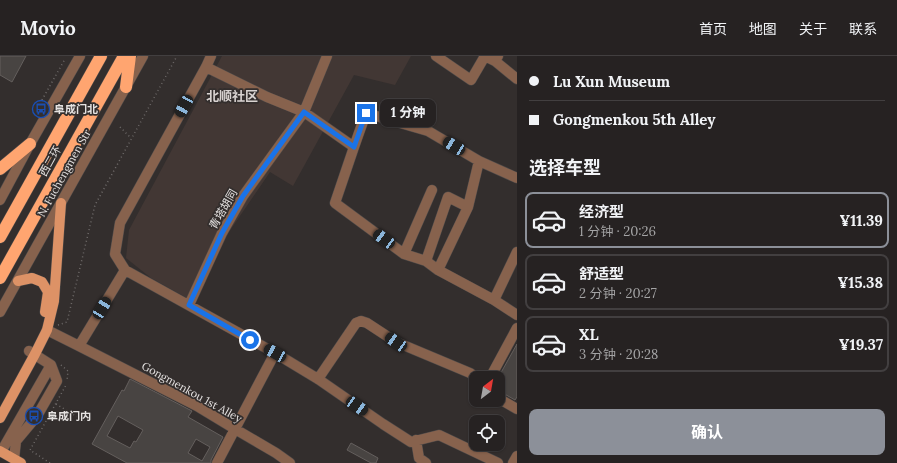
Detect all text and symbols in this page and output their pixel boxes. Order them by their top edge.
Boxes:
text: Movio [20,16,76,40]
text: 首页 [699,20,727,38]
text: 地图 [749,20,777,38]
text: 关于 [799,20,827,38]
text: 联系 [849,20,877,38]
text: Lu Xun Museum [553,72,670,91]
district label: 北顺社区 [206,88,258,105]
car [173,93,195,119]
bus stop icon: 阜成门北 [31,99,51,119]
callout: 1 分钟 [380,99,436,127]
place label: 阜成门北 [54,102,98,116]
route end [357,104,375,122]
text: 1 分钟 [391,104,425,121]
text: Gongmenkou 5th Alley [553,110,716,129]
street label: N. Fuchengmen Str [34,127,94,219]
car [441,135,467,157]
street label: 西二环 [36,143,64,179]
text: 选择车型 [529,156,601,179]
street label: 青塔胡同 [206,186,240,232]
icon: car [531,202,567,238]
text: 经济型 [579,202,624,221]
text: ¥11.39 [839,211,883,230]
text: 1 分钟 · 20:26 [579,223,656,240]
car [371,227,397,251]
icon: car [531,264,567,300]
text: 舒适型 [579,264,624,283]
text: ¥15.38 [838,273,883,292]
text: 2 分钟 · 20:27 [579,285,657,302]
car [91,295,113,321]
text: XL [579,325,599,344]
icon: car [531,326,567,362]
car [383,330,409,354]
route start [241,331,259,349]
text: ¥19.37 [839,335,883,354]
car [262,342,288,364]
text: 3 分钟 · 20:28 [579,346,658,363]
street label: Gongmenkou 1st Alley [139,359,245,426]
north arrow [469,371,505,407]
map controls [469,371,505,451]
car [344,394,370,418]
bus stop icon: 阜成门内 [24,406,44,426]
place label: 阜成门内 [47,409,91,423]
button: 确认 [529,409,885,455]
button: locate [469,415,505,451]

